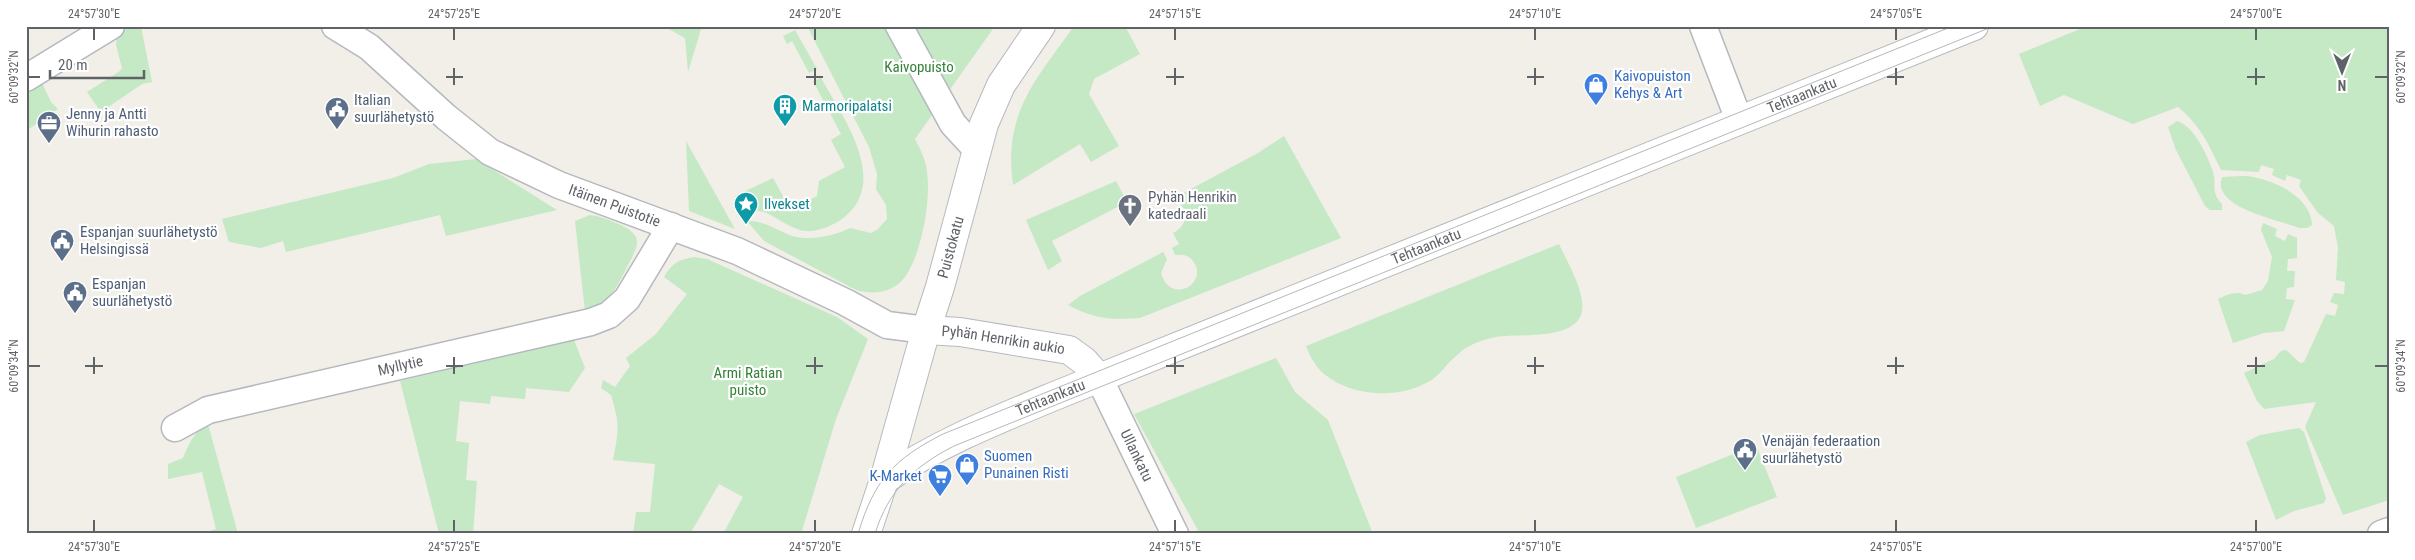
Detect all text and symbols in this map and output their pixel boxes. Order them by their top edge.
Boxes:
text: 24°57'30"E [68,7,120,21]
text: 24°57'25"E [428,7,480,21]
text: 24°57'20"E [789,7,841,21]
text: 24°57'15"E [1149,7,1201,21]
text: 24°57'10"E [1509,7,1561,21]
text: 24°57'05"E [1870,7,1922,21]
text: 24°57'00"E [2230,7,2282,21]
scale bar [50,48,144,80]
north arrow [2318,48,2368,98]
text: 60°09'32"N [7,50,21,104]
text: 60°09'32"N [2394,50,2408,104]
text: 20 m [58,56,88,74]
park label: Kaivopuisto [884,58,954,76]
place label: Kaivopuiston Kehys & Art [1614,67,1691,102]
shop icon: Kaivopuiston Kehys & Art [1583,72,1609,106]
street label: Tehtaankatu [1765,73,1839,117]
text: N [2338,77,2346,93]
place label: Italian suurlähetystö [354,91,434,126]
building icon: Marmoripalatsi [772,93,798,127]
public building icon: Italian suurlähetystö [324,96,350,130]
place label: Marmoripalatsi [802,97,892,115]
place label: Jenny ja Antti Wihurin rahasto [66,105,159,140]
office icon: Jenny ja Antti Wihurin rahasto [36,110,62,144]
street label: Itäinen Puistotie [566,180,663,231]
place label: Pyhän Henrikin katedraali [1148,188,1237,223]
place icon: Ilvekset [733,191,759,225]
church icon: Pyhän Henrikin katedraali [1117,193,1143,227]
place label: Ilvekset [764,195,810,213]
street label: Puistokatu [934,214,968,280]
place label: Espanjan suurlähetystö Helsingissä [80,223,218,258]
street label: Tehtaankatu [1389,224,1463,268]
public building icon: Espanjan suurlähetystö Helsingissä [49,228,75,262]
place label: Espanjan suurlähetystö [92,275,172,310]
public building icon: Espanjan suurlähetystö [62,280,88,314]
street label: Pyhän Henrikin aukio [941,322,1066,358]
text: 60°09'34"N [7,339,21,393]
text: 60°09'34"N [2394,339,2408,393]
street label: Myllytie [376,352,425,380]
park label: Armi Ratian puisto [714,364,782,399]
street label: Tehtaankatu [1013,376,1088,420]
street label: Ullankatu [1116,426,1157,484]
place label: Venäjän federaation suurlähetystö [1762,432,1880,467]
public building icon: Venäjän federaation suurlähetystö [1732,437,1758,471]
place label: Suomen Punainen Risti [984,447,1069,482]
shop icon: Suomen Punainen Risti [954,452,980,486]
supermarket icon: K-Market [927,463,953,497]
place label: K-Market [869,467,922,485]
text: 24°57'30"E [68,540,120,554]
text: 24°57'25"E [428,540,480,554]
text: 24°57'20"E [789,540,841,554]
text: 24°57'15"E [1149,540,1201,554]
text: 24°57'10"E [1509,540,1561,554]
text: 24°57'05"E [1870,540,1922,554]
text: 24°57'00"E [2230,540,2282,554]

